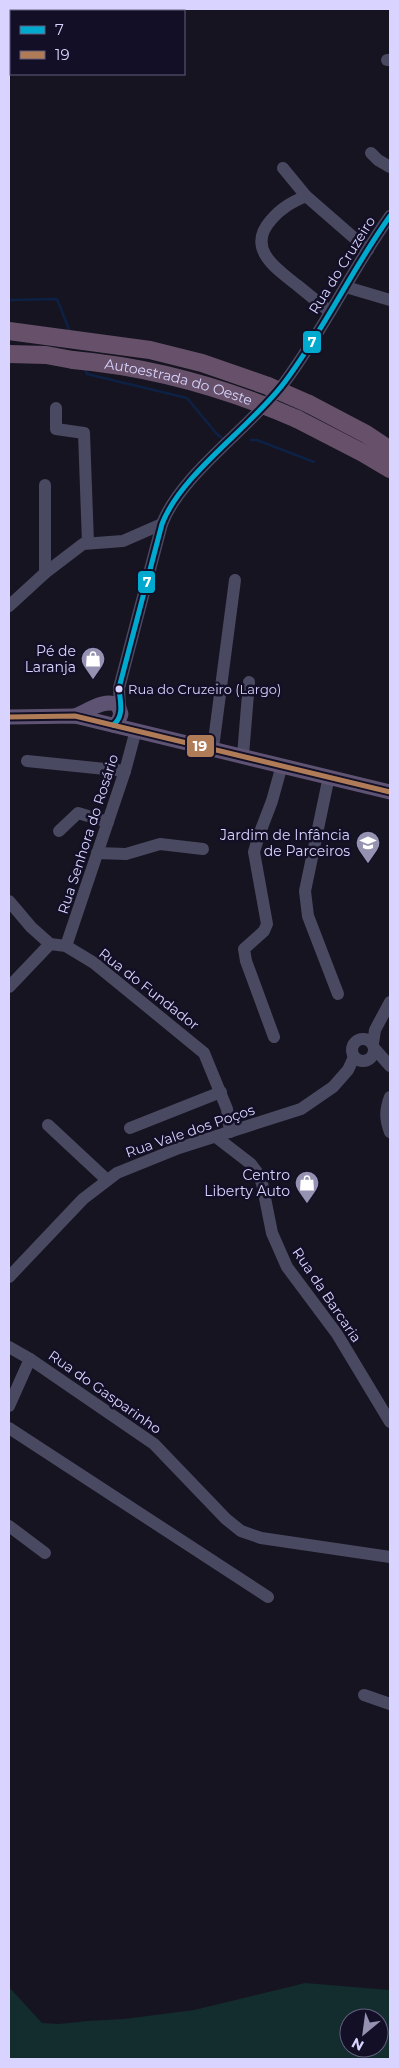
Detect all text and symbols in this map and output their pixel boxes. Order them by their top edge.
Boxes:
legend [10,10,185,75]
text: 7 [55,20,64,39]
text: 19 [55,45,70,64]
street label: Rua do Cruzeiro [305,213,379,317]
line badge: 7 [302,330,322,354]
text: 7 [308,333,317,351]
street label: Autoestrada do Oeste [103,355,255,409]
line badge: 7 [137,570,156,594]
text: 7 [143,573,152,591]
place label: Pé de Laranja [25,642,76,676]
shop icon: Pé de Laranja [80,646,106,680]
place label: Rua do Cruzeiro (Largo) [128,681,281,697]
marker: Rua do Cruzeiro (Largo) [114,684,124,694]
line badge: 19 [186,734,215,758]
text: 19 [193,737,207,755]
street label: Rua Senhora do Rosário [54,752,122,916]
place label: Jardim de Infância de Parceiros [219,826,350,860]
school or university icon: Jardim de Infância de Parceiros [355,830,381,864]
street label: Rua do Fundador [95,944,203,1034]
street label: Rua Vale dos Poços [123,1100,257,1162]
place label: Centro Liberty Auto [204,1166,290,1200]
shop icon: Centro Liberty Auto [294,1170,320,1204]
street label: Rua da Barcaria [289,1244,365,1346]
street label: Rua do Gasparinho [45,1346,165,1438]
north arrow [339,2008,389,2058]
text: N [348,2034,367,2055]

